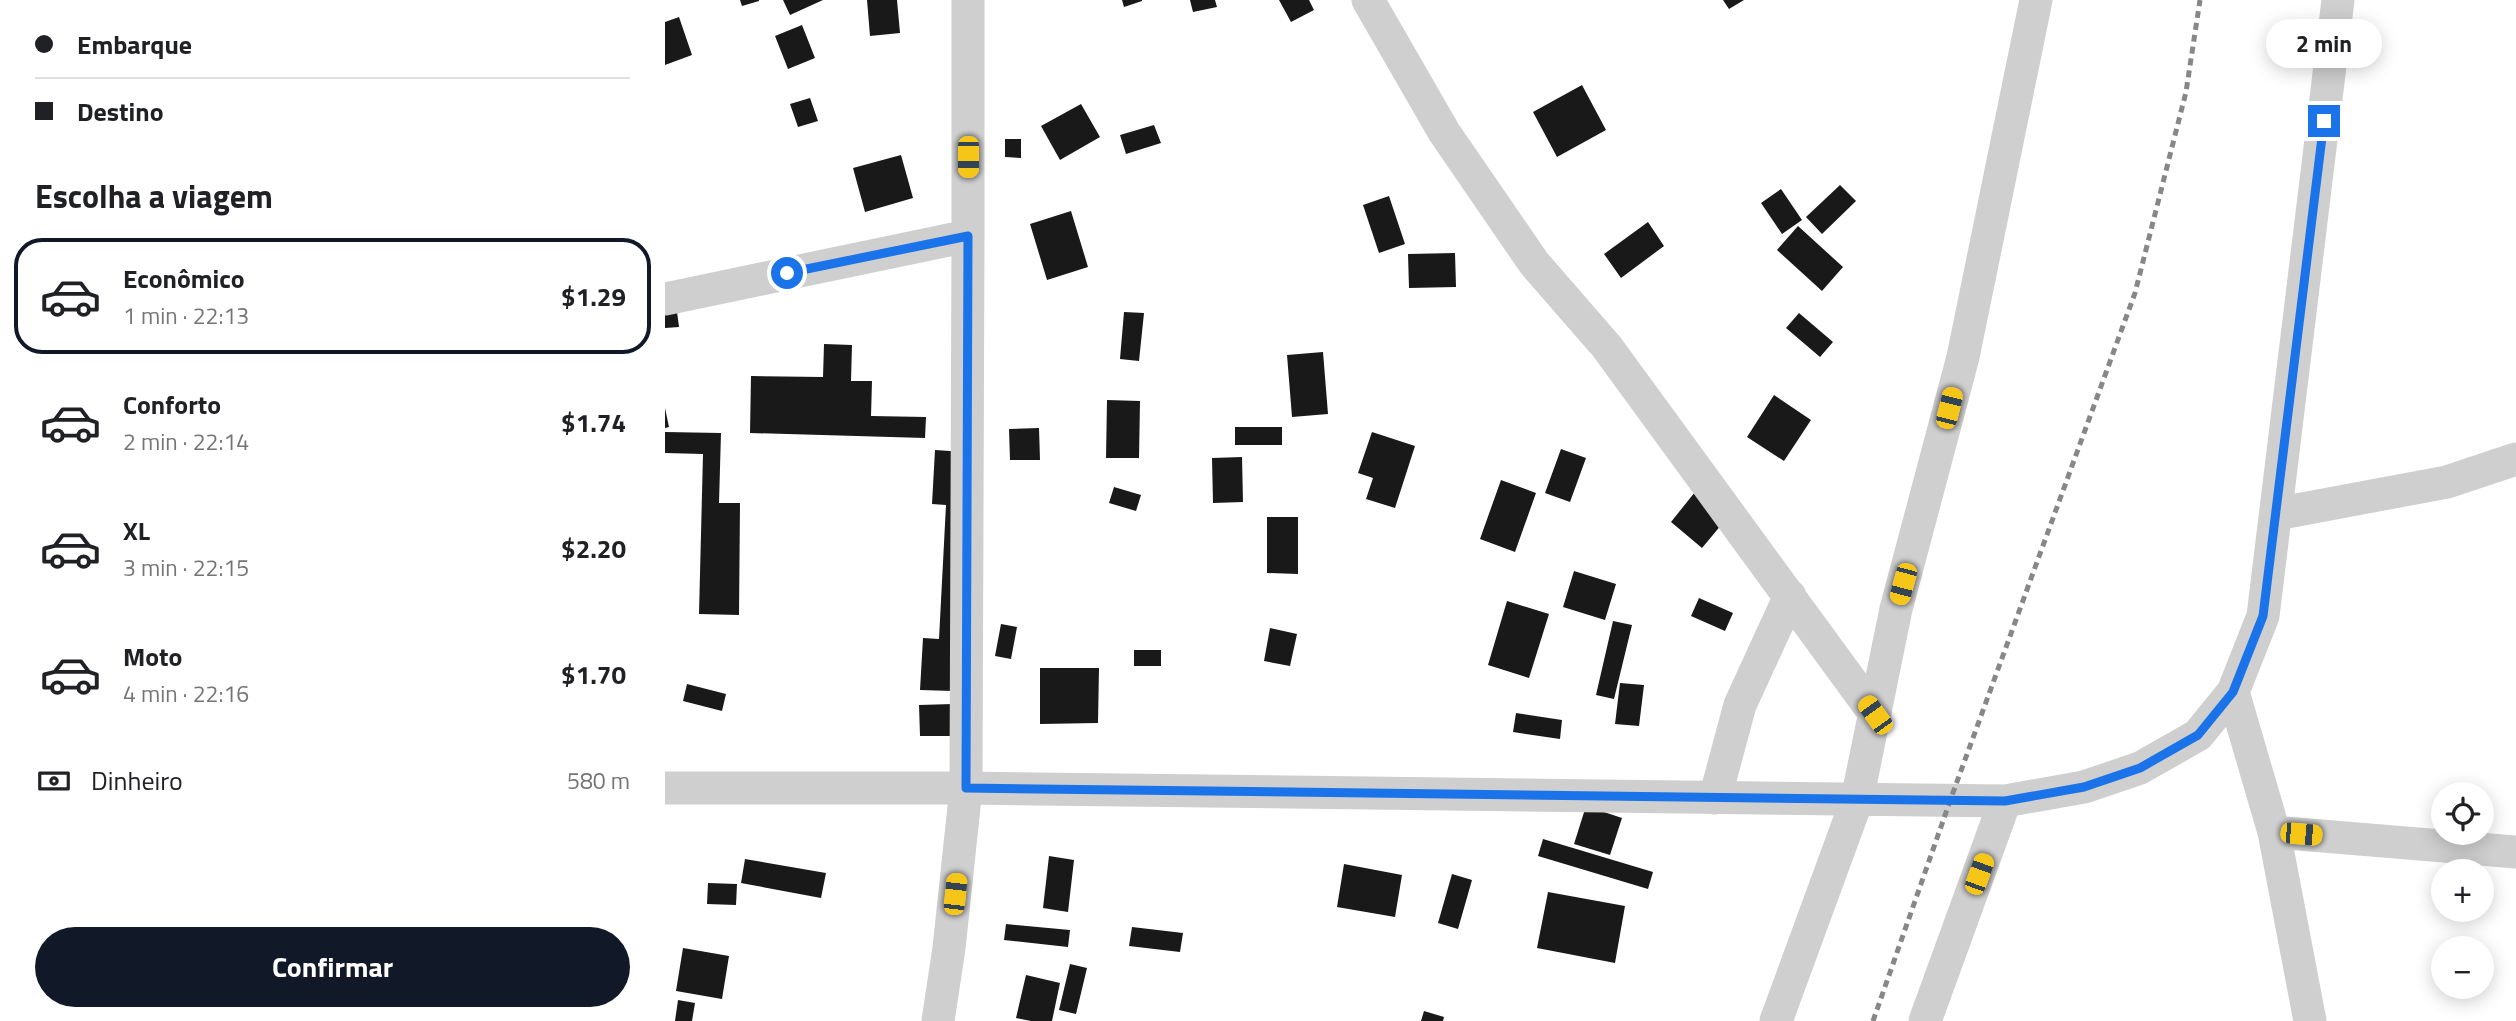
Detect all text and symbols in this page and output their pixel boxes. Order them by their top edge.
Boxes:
callout: 2 min [2266,19,2382,68]
text: Embarque [77,25,192,64]
text: 2 min [2296,26,2352,61]
text: Destino [77,92,164,131]
route end [2308,105,2340,137]
car [958,136,979,178]
text: Escolha a viagem [35,172,273,220]
route start [771,257,803,289]
text: Econômico [123,259,245,298]
icon: car [39,265,102,328]
text: $1.29 [561,277,626,316]
text: 1 min · 22:13 [123,298,249,333]
text: Conforto [123,385,221,424]
car [1934,385,1965,431]
icon: car [39,391,102,454]
text: $1.74 [561,403,626,442]
text: 2 min · 22:14 [123,424,249,459]
text: XL [123,511,150,550]
icon: car [39,517,102,580]
text: $2.20 [561,529,626,568]
text: 3 min · 22:15 [123,550,249,585]
car [1888,561,1919,607]
text: Moto [123,637,182,676]
icon: car [39,643,102,706]
text: $1.70 [561,655,626,694]
text: 4 min · 22:16 [123,676,249,711]
car [1855,692,1896,738]
text: Dinheiro [91,761,183,800]
icon: cash [35,762,73,800]
text: 580 m [567,763,630,798]
map controls [2431,782,2494,999]
button: locate [2431,782,2494,845]
car [2280,822,2323,846]
car [1962,851,1997,897]
button: + [2431,859,2494,922]
car [943,872,968,916]
button: Confirmar [35,927,630,1007]
button: − [2431,936,2494,999]

